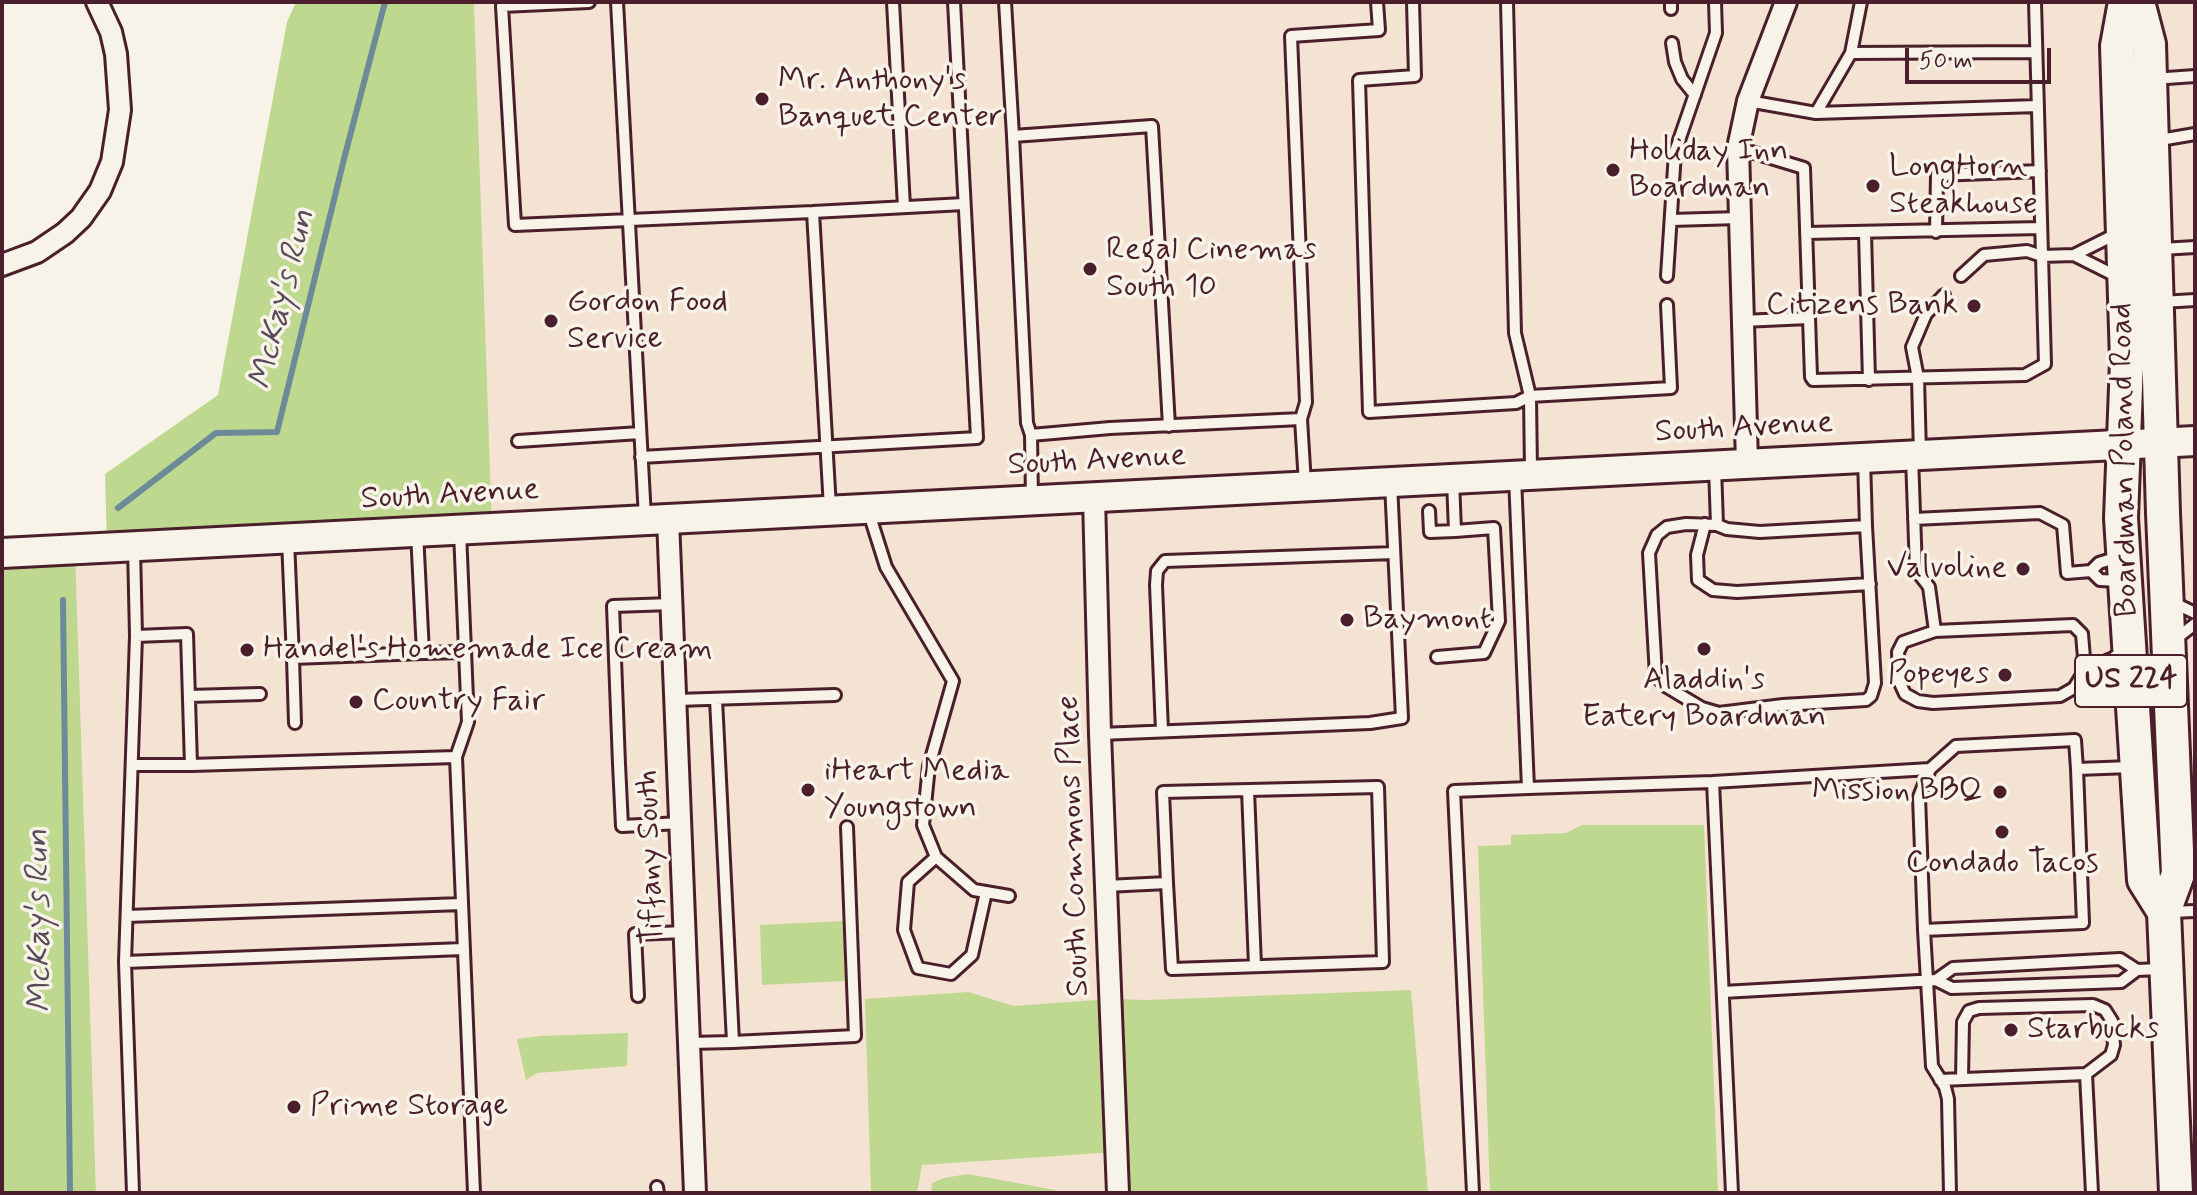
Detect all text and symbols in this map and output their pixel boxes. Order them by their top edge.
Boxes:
scale bar [1909,32,2055,82]
text: 50 m [1919,46,1973,77]
place label: Mr. Anthony's Banquet Center [778,62,1003,137]
marker: Mr. Anthony's Banquet Center [753,90,771,108]
place label: Holiday Inn Boardman [1629,133,1788,208]
place label: LongHorn Steakhouse [1889,149,2038,224]
marker: Holiday Inn Boardman [1604,161,1622,179]
marker: LongHorn Steakhouse [1864,177,1882,195]
water label: McKay's Run [242,206,326,394]
place label: Regal Cinemas South 10 [1106,232,1316,307]
marker: Regal Cinemas South 10 [1081,260,1099,278]
place label: Gordon Food Service [567,284,728,359]
place label: Citizens Bank [1766,287,1958,325]
marker: Citizens Bank [1965,297,1983,315]
street label: Boardman Poland Road [2104,302,2148,618]
marker: Gordon Food Service [542,312,560,330]
street label: South Avenue [1654,405,1834,453]
street label: South Avenue [1007,438,1187,486]
street label: South Avenue [360,472,540,520]
place label: Valvoline [1887,550,2007,588]
marker: Valvoline [2014,560,2032,578]
place label: Baymont [1363,601,1492,639]
marker: Baymont [1338,611,1356,629]
place label: Handel's Homemade Ice Cream [263,631,713,669]
marker: Aladdin's Eatery Boardman [1695,640,1713,658]
marker: Handel's Homemade Ice Cream [238,641,256,659]
road number: US 224 [2075,655,2187,707]
place label: Popeyes [1888,656,1989,694]
place label: Aladdin's Eatery Boardman [1582,662,1826,737]
marker: Popeyes [1996,666,2014,684]
place label: Country Fair [372,683,545,721]
marker: Country Fair [347,693,365,711]
street label: South Commons Place [1051,695,1099,997]
place label: iHeart Media Youngstown [824,753,1009,828]
street label: Tiffany South [630,769,674,945]
place label: Mission BBQ [1812,773,1984,811]
marker: iHeart Media Youngstown [799,781,817,799]
marker: Mission BBQ [1991,783,2009,801]
marker: Condado Tacos [1993,823,2011,841]
water label: McKay's Run [19,829,63,1013]
place label: Condado Tacos [1905,845,2099,883]
place label: Starbucks [2027,1011,2159,1049]
marker: Starbucks [2002,1021,2020,1039]
place label: Prime Storage [310,1088,508,1126]
marker: Prime Storage [285,1098,303,1116]

